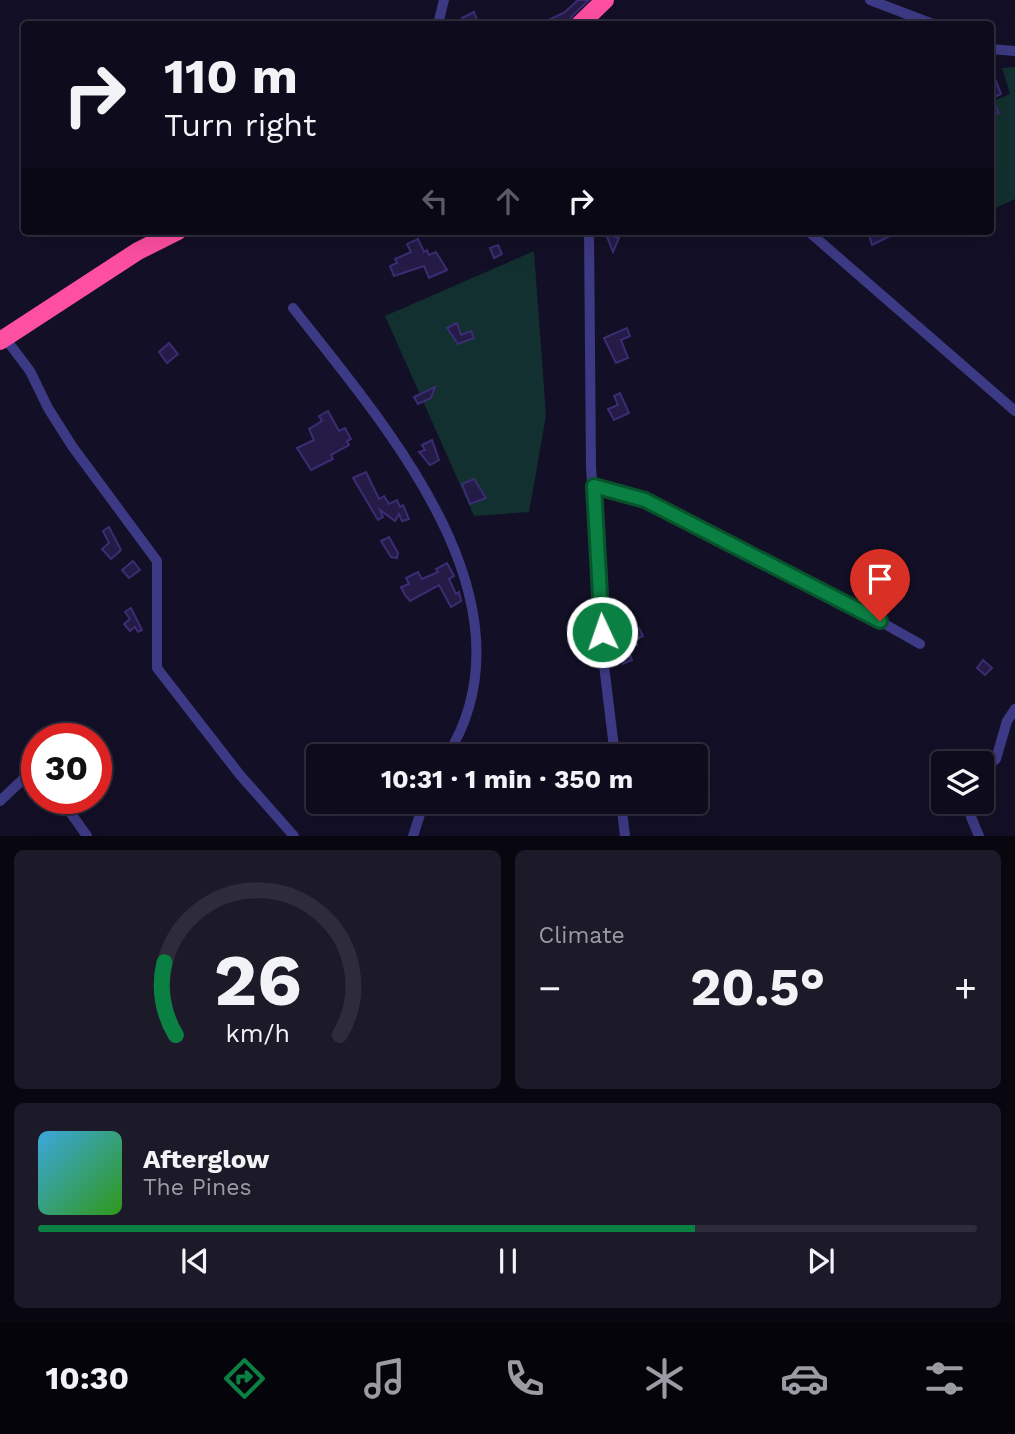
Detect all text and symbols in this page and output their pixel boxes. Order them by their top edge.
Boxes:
text: 110 m [164,47,298,105]
icon: right [49,49,140,140]
text: Turn right [164,106,316,144]
icon: left [416,182,454,220]
icon: ahead [489,182,527,220]
icon: right [562,182,600,220]
pin [850,549,910,621]
icon: arrive [861,560,899,598]
position arrow [565,595,639,669]
speed limit sign: 30 [21,723,112,814]
map controls [931,751,994,814]
button: layers [931,751,994,814]
text: 10:31 · 1 min · 350 m [381,764,633,794]
text: Climate [539,922,625,949]
text: 26 [213,938,301,1024]
text: 20.5° [690,957,825,1018]
text: − [539,966,561,1010]
text: + [954,966,977,1010]
text: km/h [225,1019,289,1048]
text: Afterglow [143,1144,269,1174]
text: The Pines [143,1174,252,1201]
icon: previous [176,1242,214,1280]
icon: pause [489,1242,527,1280]
icon: next [802,1242,840,1280]
icon: directions [220,1354,269,1403]
icon: music [360,1354,409,1403]
icon: phone [500,1354,549,1403]
icon: climate [640,1354,689,1403]
icon: car [780,1354,829,1403]
icon: filters [920,1354,969,1403]
text: 10:30 [46,1359,129,1397]

